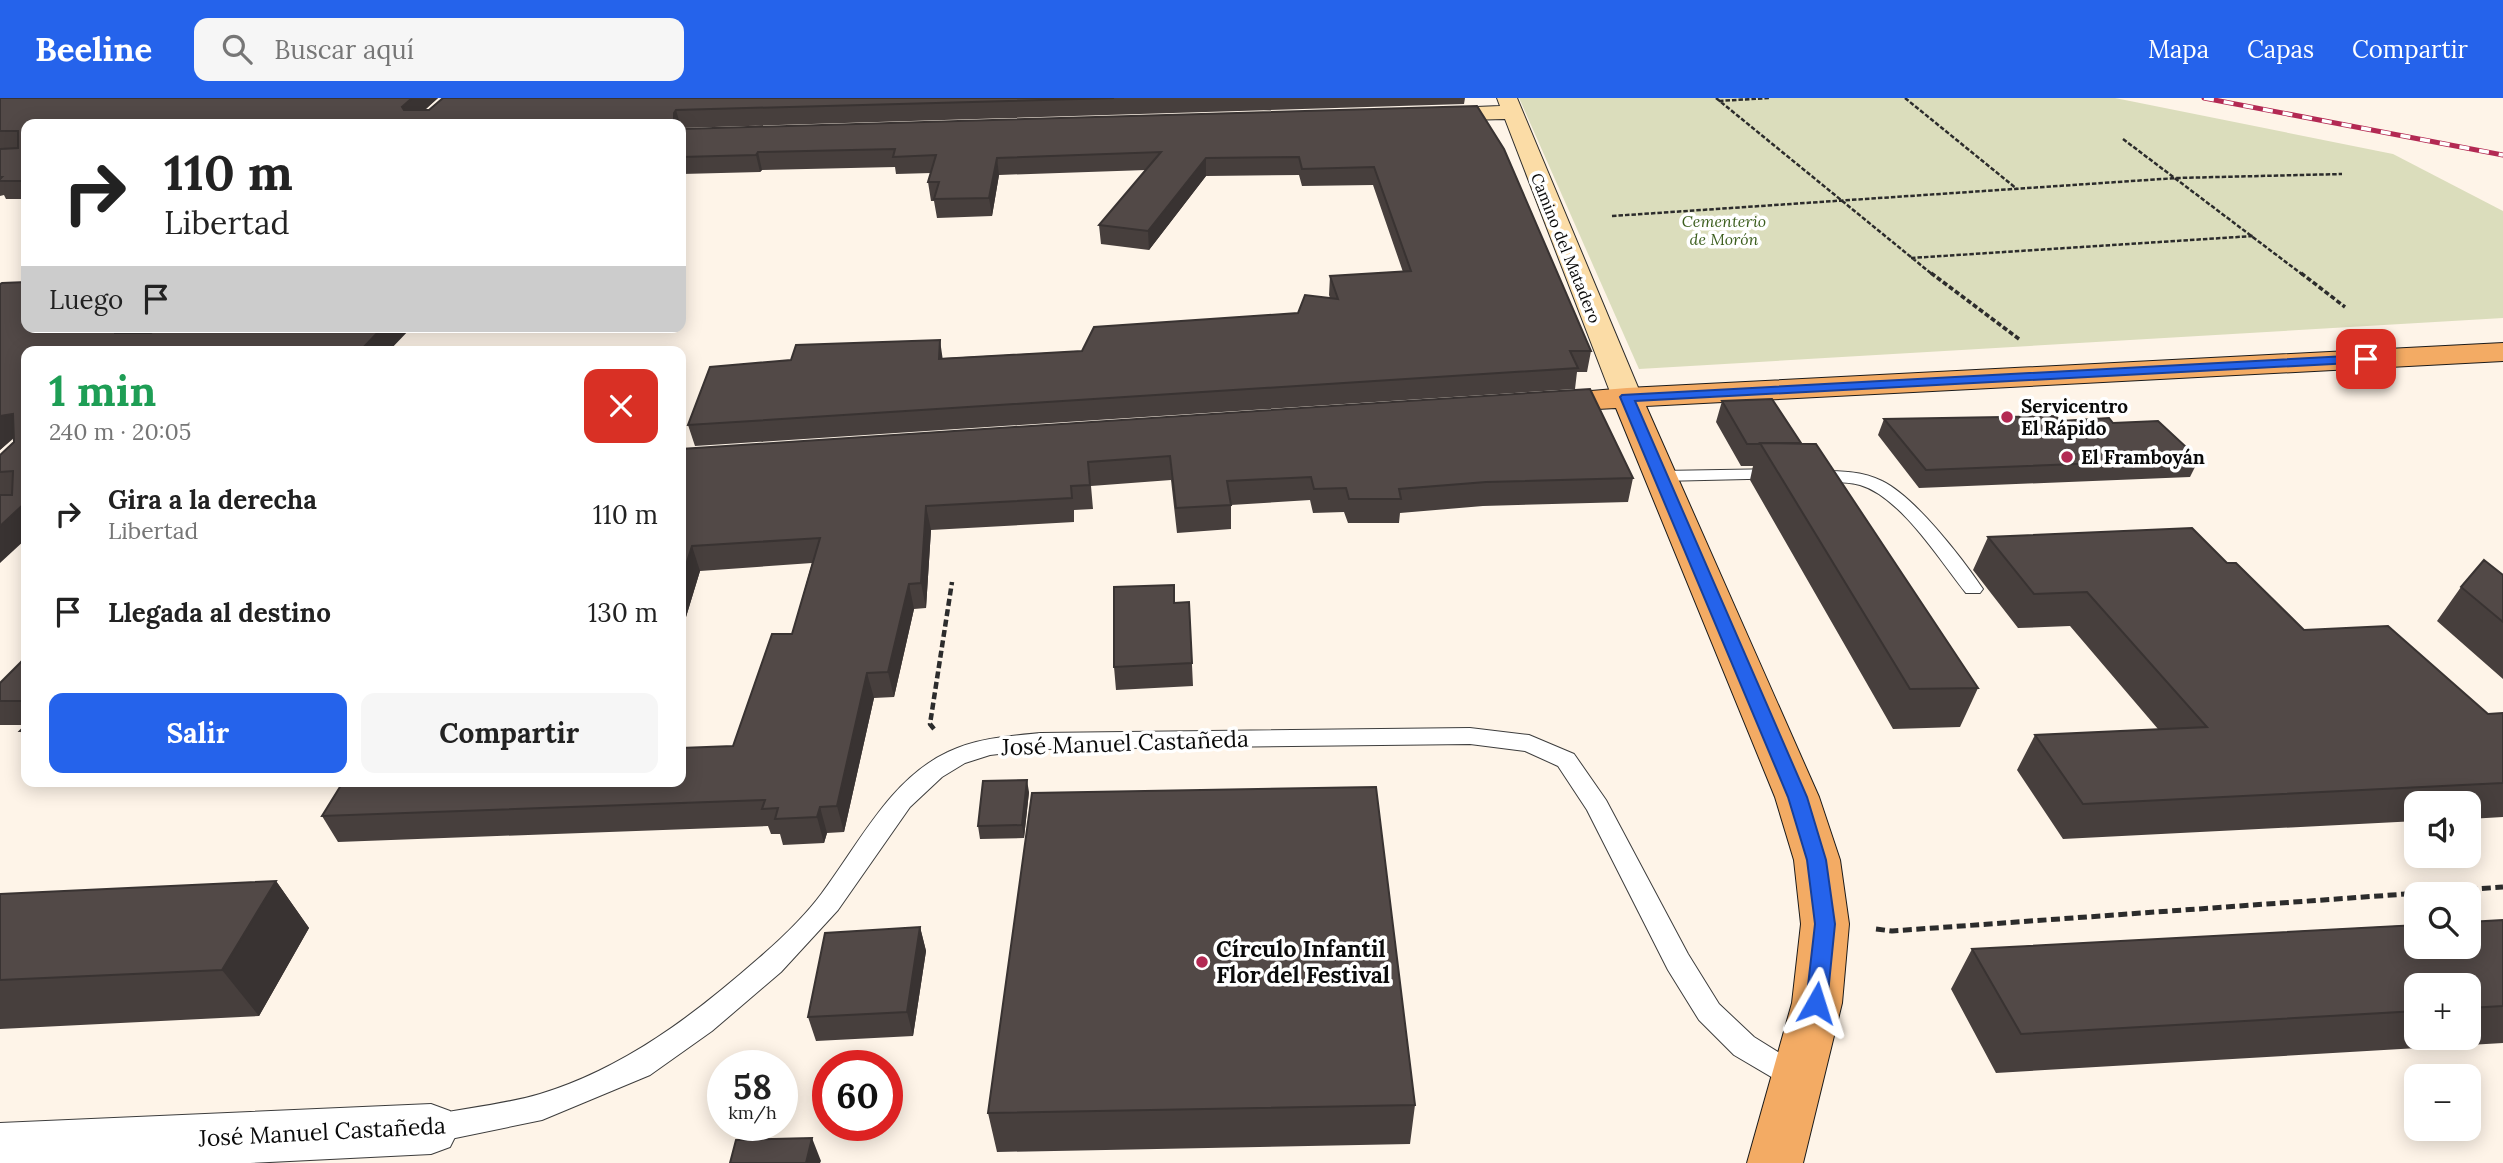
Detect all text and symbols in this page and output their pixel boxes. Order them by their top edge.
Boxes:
search box [194,18,684,81]
text: Beeline [35,28,152,70]
icon: search [218,30,256,68]
text: Buscar aquí [274,33,414,66]
text: Mapa [2148,34,2209,65]
text: Capas [2247,34,2314,65]
text: Compartir [2352,34,2468,65]
text: 110 m [164,141,293,203]
icon: right [49,147,140,238]
street label: Camino del Matadero [1527,170,1605,326]
text: Libertad [164,202,290,243]
park label: Cementerio de Morón [1682,211,1766,249]
icon: arrive [137,280,175,318]
text: Luego [49,283,123,316]
pin [2336,329,2396,389]
icon: arrive [2347,340,2385,378]
text: 1 min [49,364,156,418]
button: close [584,369,658,443]
place label: Servicentro El Rápido [2021,394,2128,440]
marker: Servicentro El Rápido [1999,409,2015,425]
text: 240 m · 20:05 [49,417,191,446]
place label: El Framboyán [2081,445,2205,469]
marker: El Framboyán [2059,449,2075,465]
text: Gira a la derecha [108,483,317,516]
icon: right [49,495,87,533]
text: 110 m [593,498,658,531]
text: Libertad [108,516,198,545]
icon: arrive [49,593,87,631]
text: Llegada al destino [108,596,331,629]
text: 130 m [588,596,658,629]
button: Salir [49,693,347,773]
button: Compartir [361,693,658,773]
street label: José Manuel Castañeda [1000,724,1249,761]
map controls [2404,791,2481,1141]
button: sound [2404,791,2481,868]
button: search [2404,882,2481,959]
place label: Círculo Infantil Flor del Festival [1216,934,1390,989]
marker: Círculo Infantil Flor del Festival [1194,954,1210,970]
position arrow [1779,966,1853,1040]
button: + [2404,973,2481,1050]
speed limit sign: 60 [812,1050,903,1141]
text: 58 [733,1064,772,1109]
button: − [2404,1064,2481,1141]
text: km/h [728,1101,777,1124]
street label: José Manuel Castañeda [196,1111,447,1153]

